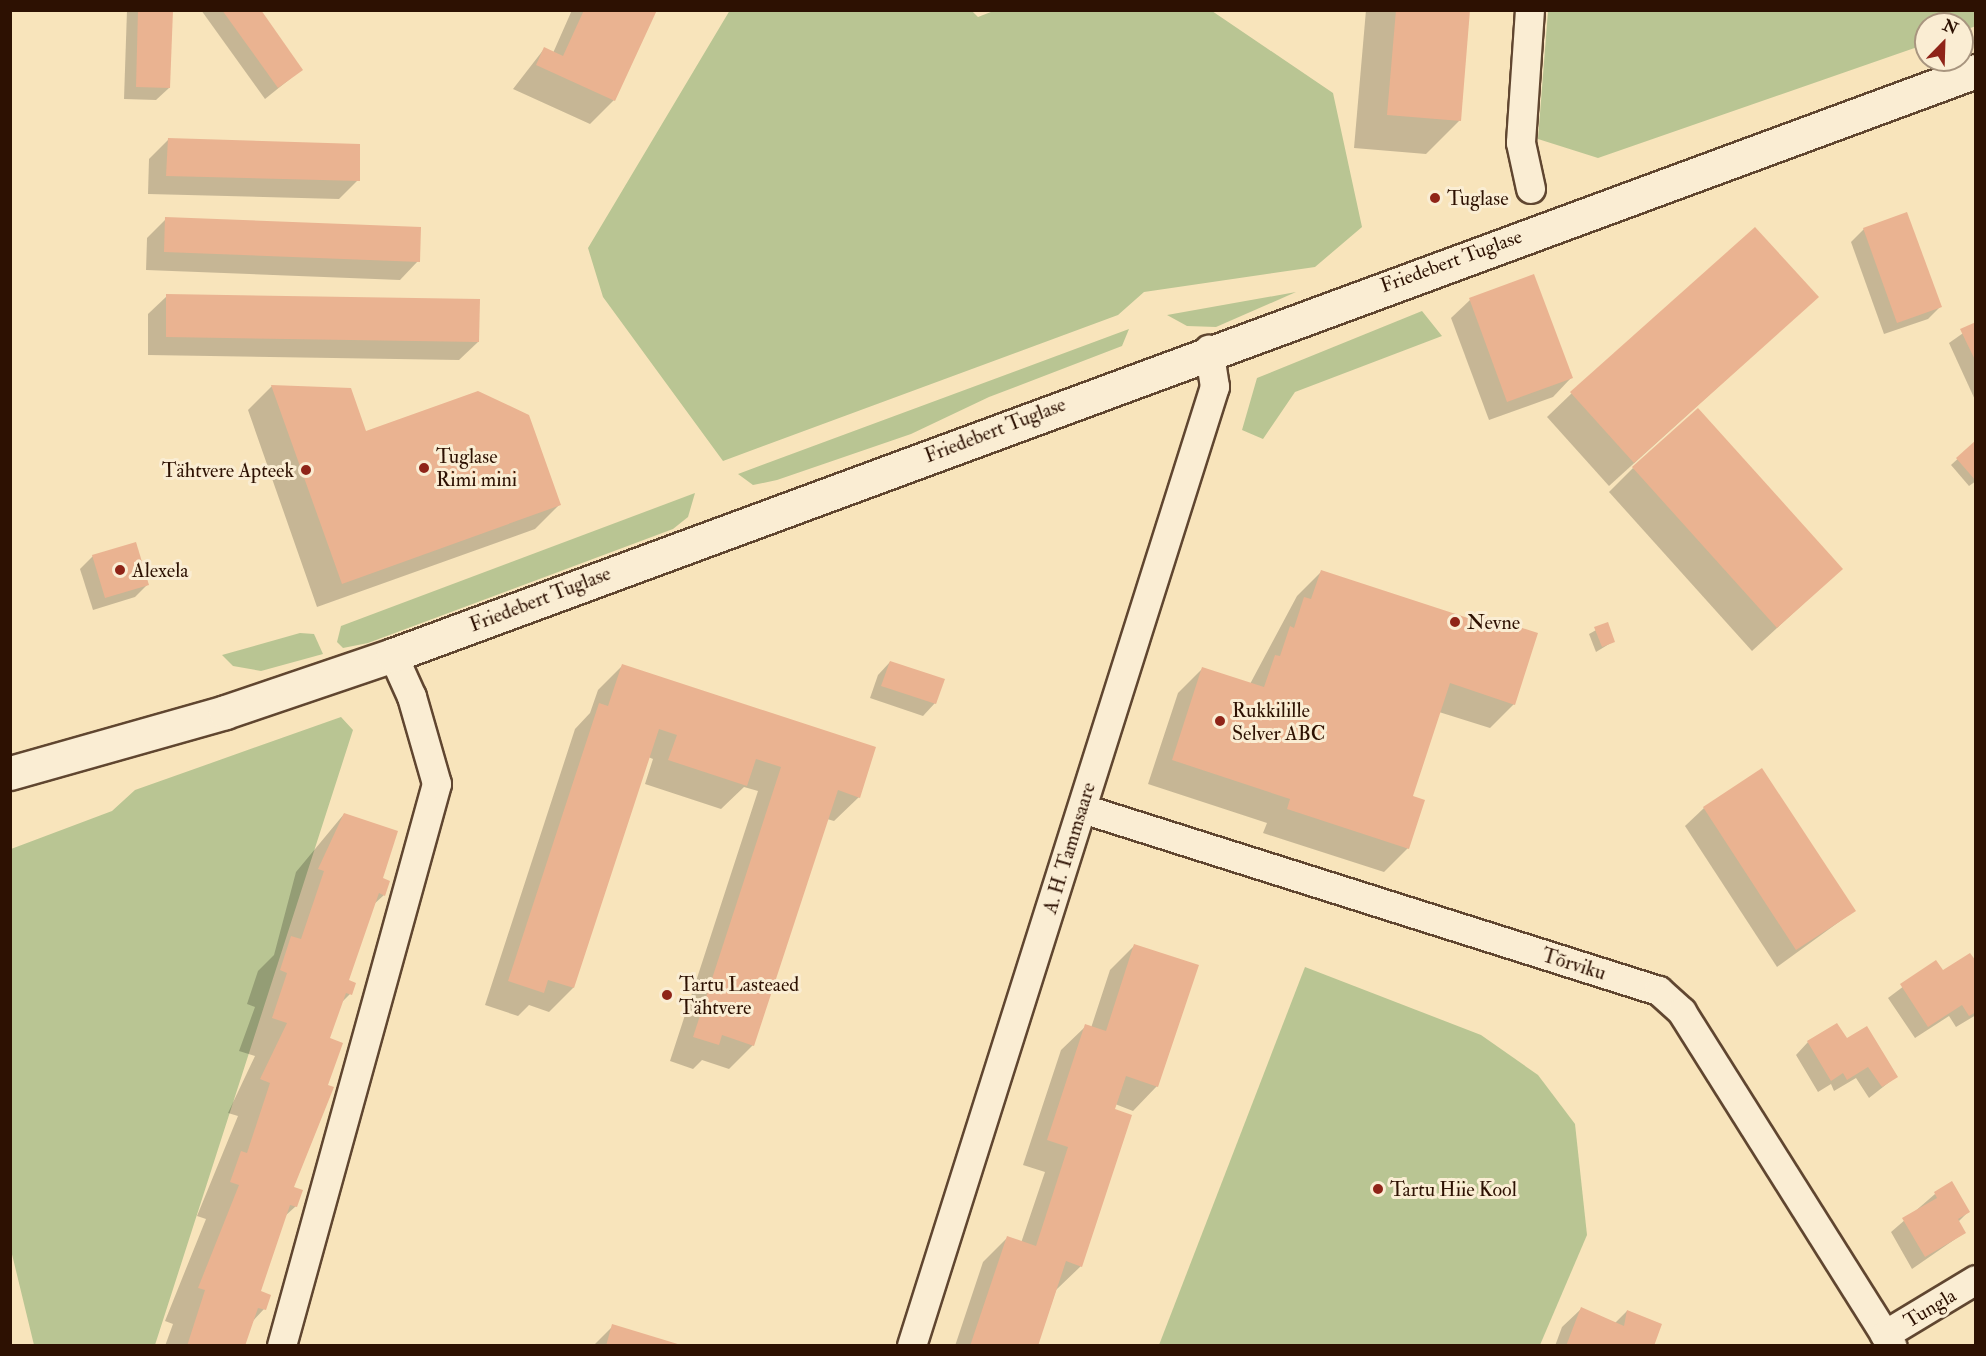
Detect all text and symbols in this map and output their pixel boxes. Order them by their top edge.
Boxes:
north arrow [1914,12,1974,72]
text: N [1940,15,1961,39]
place label: Tuglase [1447,186,1509,210]
marker: Tuglase [1428,191,1442,205]
street label: Friedebert Tuglase [1377,224,1525,298]
street label: Friedebert Tuglase [921,392,1069,468]
place label: Tuglase Rimi mini [436,444,517,491]
place label: Tähtvere Apteek [162,458,294,482]
marker: Tuglase Rimi mini [417,461,431,475]
marker: Tähtvere Apteek [299,463,313,477]
place label: Alexela [132,558,189,582]
street label: Friedebert Tuglase [466,561,614,637]
marker: Alexela [113,563,127,577]
place label: Nevne [1467,610,1520,634]
marker: Nevne [1448,615,1462,629]
place label: Rukkilille Selver ABC [1232,698,1325,745]
marker: Rukkilille Selver ABC [1213,714,1227,728]
street label: A. H. Tammsaare [1038,779,1100,917]
street label: Tõrviku [1539,943,1609,985]
place label: Tartu Lasteaed Tähtvere [679,972,799,1019]
marker: Tartu Lasteaed Tähtvere [660,988,674,1002]
place label: Tartu Hiie Kool [1390,1177,1517,1201]
marker: Tartu Hiie Kool [1371,1182,1385,1196]
street label: Tungla [1900,1283,1960,1333]

